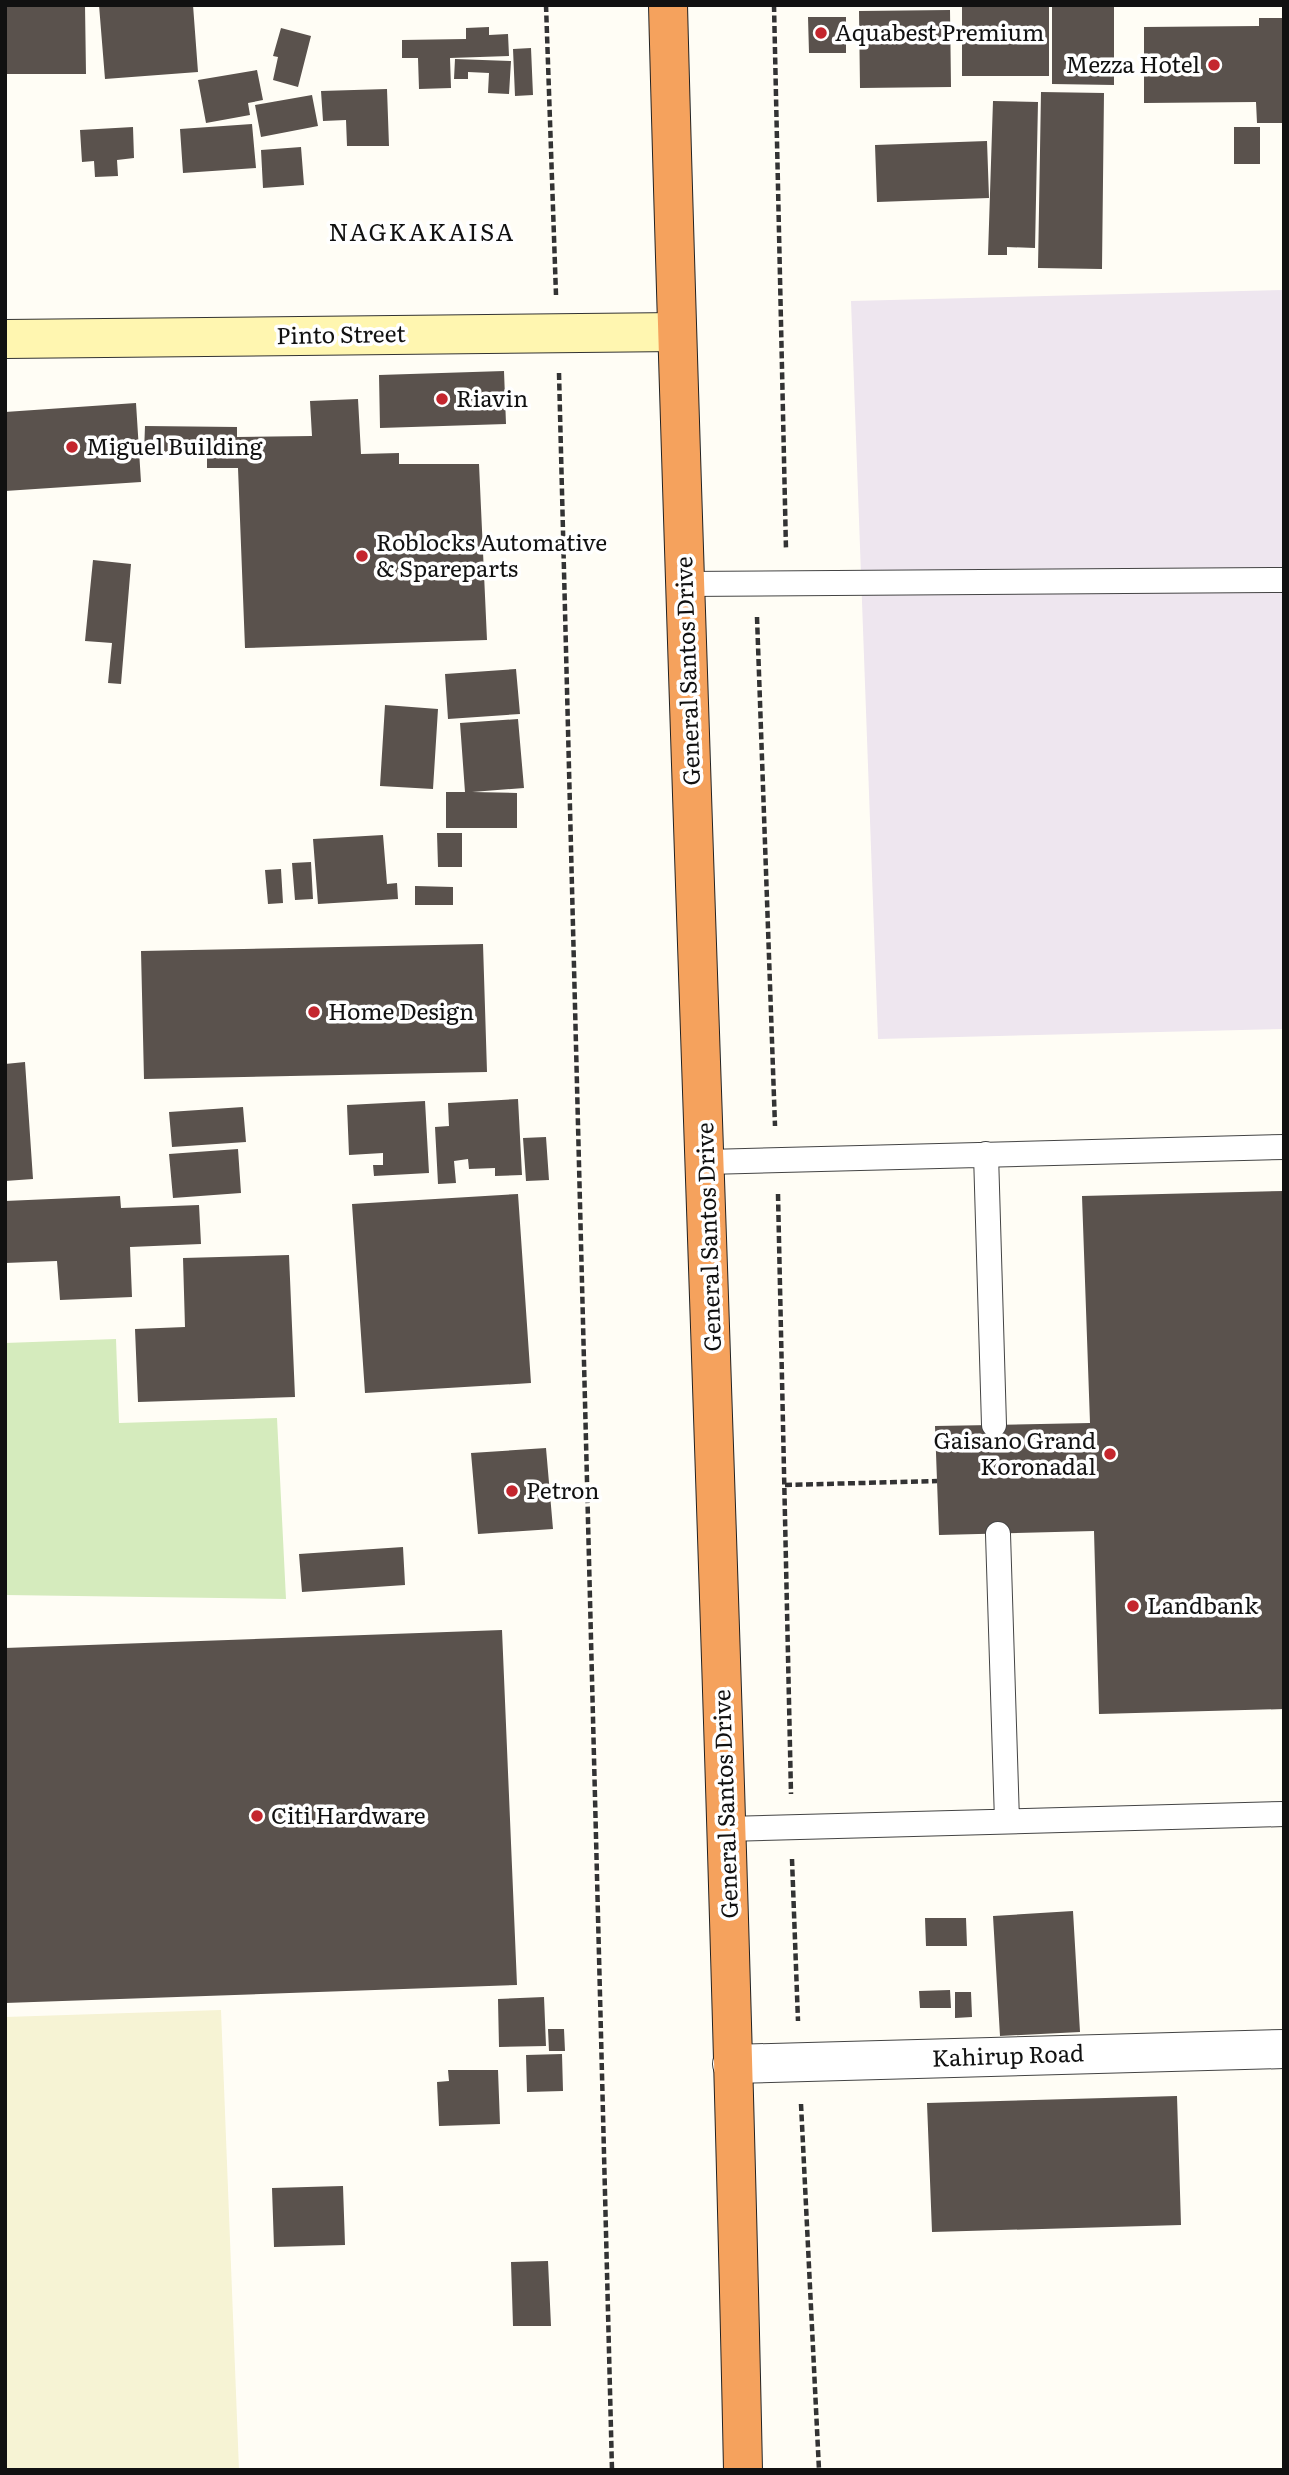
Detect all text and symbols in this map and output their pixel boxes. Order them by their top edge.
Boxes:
place label: Aquabest Premium [835,14,1044,48]
marker: Aquabest Premium [813,25,829,41]
place label: Mezza Hotel [1066,46,1200,80]
marker: Mezza Hotel [1206,57,1222,73]
district label: NAGKAKAISA [329,213,515,248]
street label: Pinto Street [276,315,407,351]
place label: Riavin [456,380,528,414]
marker: Riavin [434,391,450,407]
place label: Miguel Building [86,428,263,462]
marker: Miguel Building [64,439,80,455]
place label: Roblocks Automative & Spareparts [376,524,607,584]
marker: Roblocks Automative & Spareparts [354,548,370,564]
street label: General Santos Drive [665,556,707,786]
place label: Home Design [328,993,474,1027]
marker: Home Design [306,1004,322,1020]
street label: General Santos Drive [686,1122,728,1352]
place label: Gaisano Grand Koronadal [933,1422,1096,1482]
marker: Gaisano Grand Koronadal [1102,1446,1118,1462]
place label: Petron [526,1472,599,1506]
marker: Petron [504,1483,520,1499]
place label: Landbank [1147,1587,1259,1621]
marker: Landbank [1125,1598,1141,1614]
street label: General Santos Drive [703,1689,745,1919]
place label: Citi Hardware [271,1797,426,1831]
marker: Citi Hardware [249,1808,265,1824]
street label: Kahirup Road [931,2034,1085,2074]

